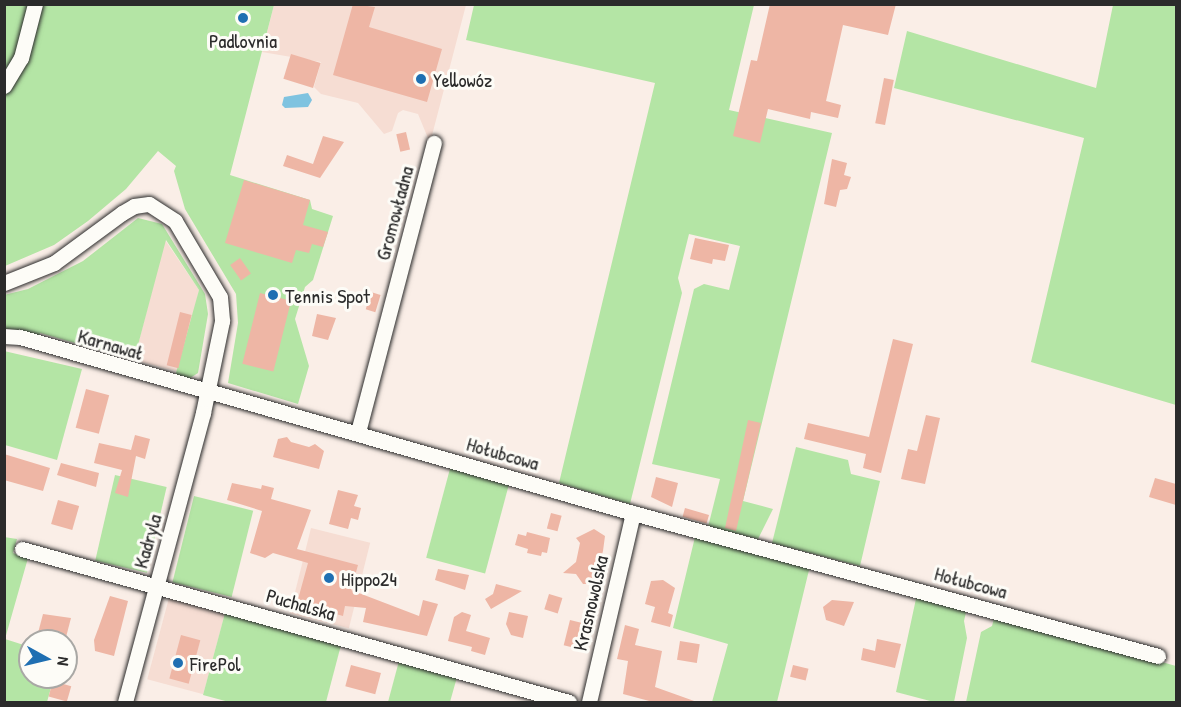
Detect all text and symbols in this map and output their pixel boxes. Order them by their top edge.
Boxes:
marker: Padlovnia [236,11,250,25]
place label: Padlovnia [209,28,277,52]
place label: Yellowóz [433,67,492,91]
marker: Yellowóz [414,72,428,86]
street label: Gromowładna [370,163,418,263]
place label: Tennis Spot [285,283,370,307]
marker: Tennis Spot [266,288,280,302]
street label: Karnawał [75,323,147,365]
street label: Hołubcowa [464,431,542,475]
street label: Kadryla [128,511,166,571]
street label: Krasnowolska [567,553,613,653]
street label: Hołubcowa [932,561,1010,603]
place label: Hippo24 [341,566,397,590]
marker: Hippo24 [322,571,336,585]
street label: Puchalska [264,583,338,625]
north arrow [18,629,78,689]
place label: FirePol [190,651,241,675]
text: N [52,655,75,667]
marker: FirePol [171,656,185,670]

